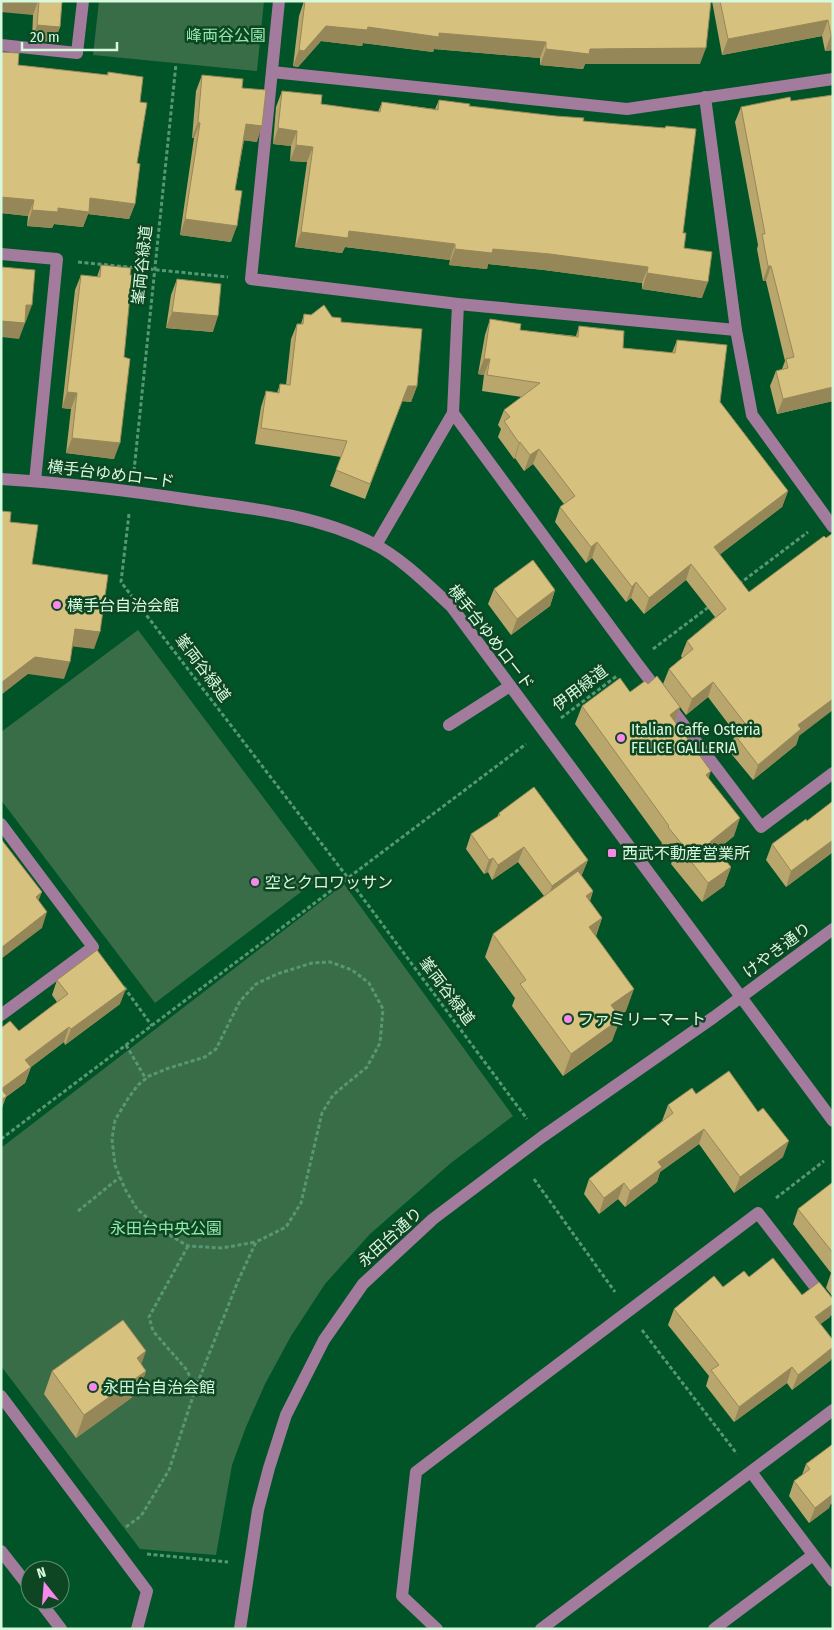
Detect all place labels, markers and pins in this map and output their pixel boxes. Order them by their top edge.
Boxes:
place label: 横手台自治会館 [67,596,179,615]
marker: 横手台自治会館 [51,599,63,611]
place label: Italian Caffe Osteria FELICE GALLERIA [631,720,761,757]
marker: Italian Caffe Osteria FELICE GALLERIA [615,732,627,744]
place label: 西武不動産営業所 [622,844,750,863]
marker: 西武不動産営業所 [606,847,618,859]
place label: 空とクロワッサン [265,873,393,892]
marker: 空とクロワッサン [249,876,261,888]
place label: ファミリーマート [578,1010,706,1029]
marker: ファミリーマート [562,1013,574,1025]
place label: 永田台自治会館 [103,1378,215,1397]
marker: 永田台自治会館 [87,1381,99,1393]

